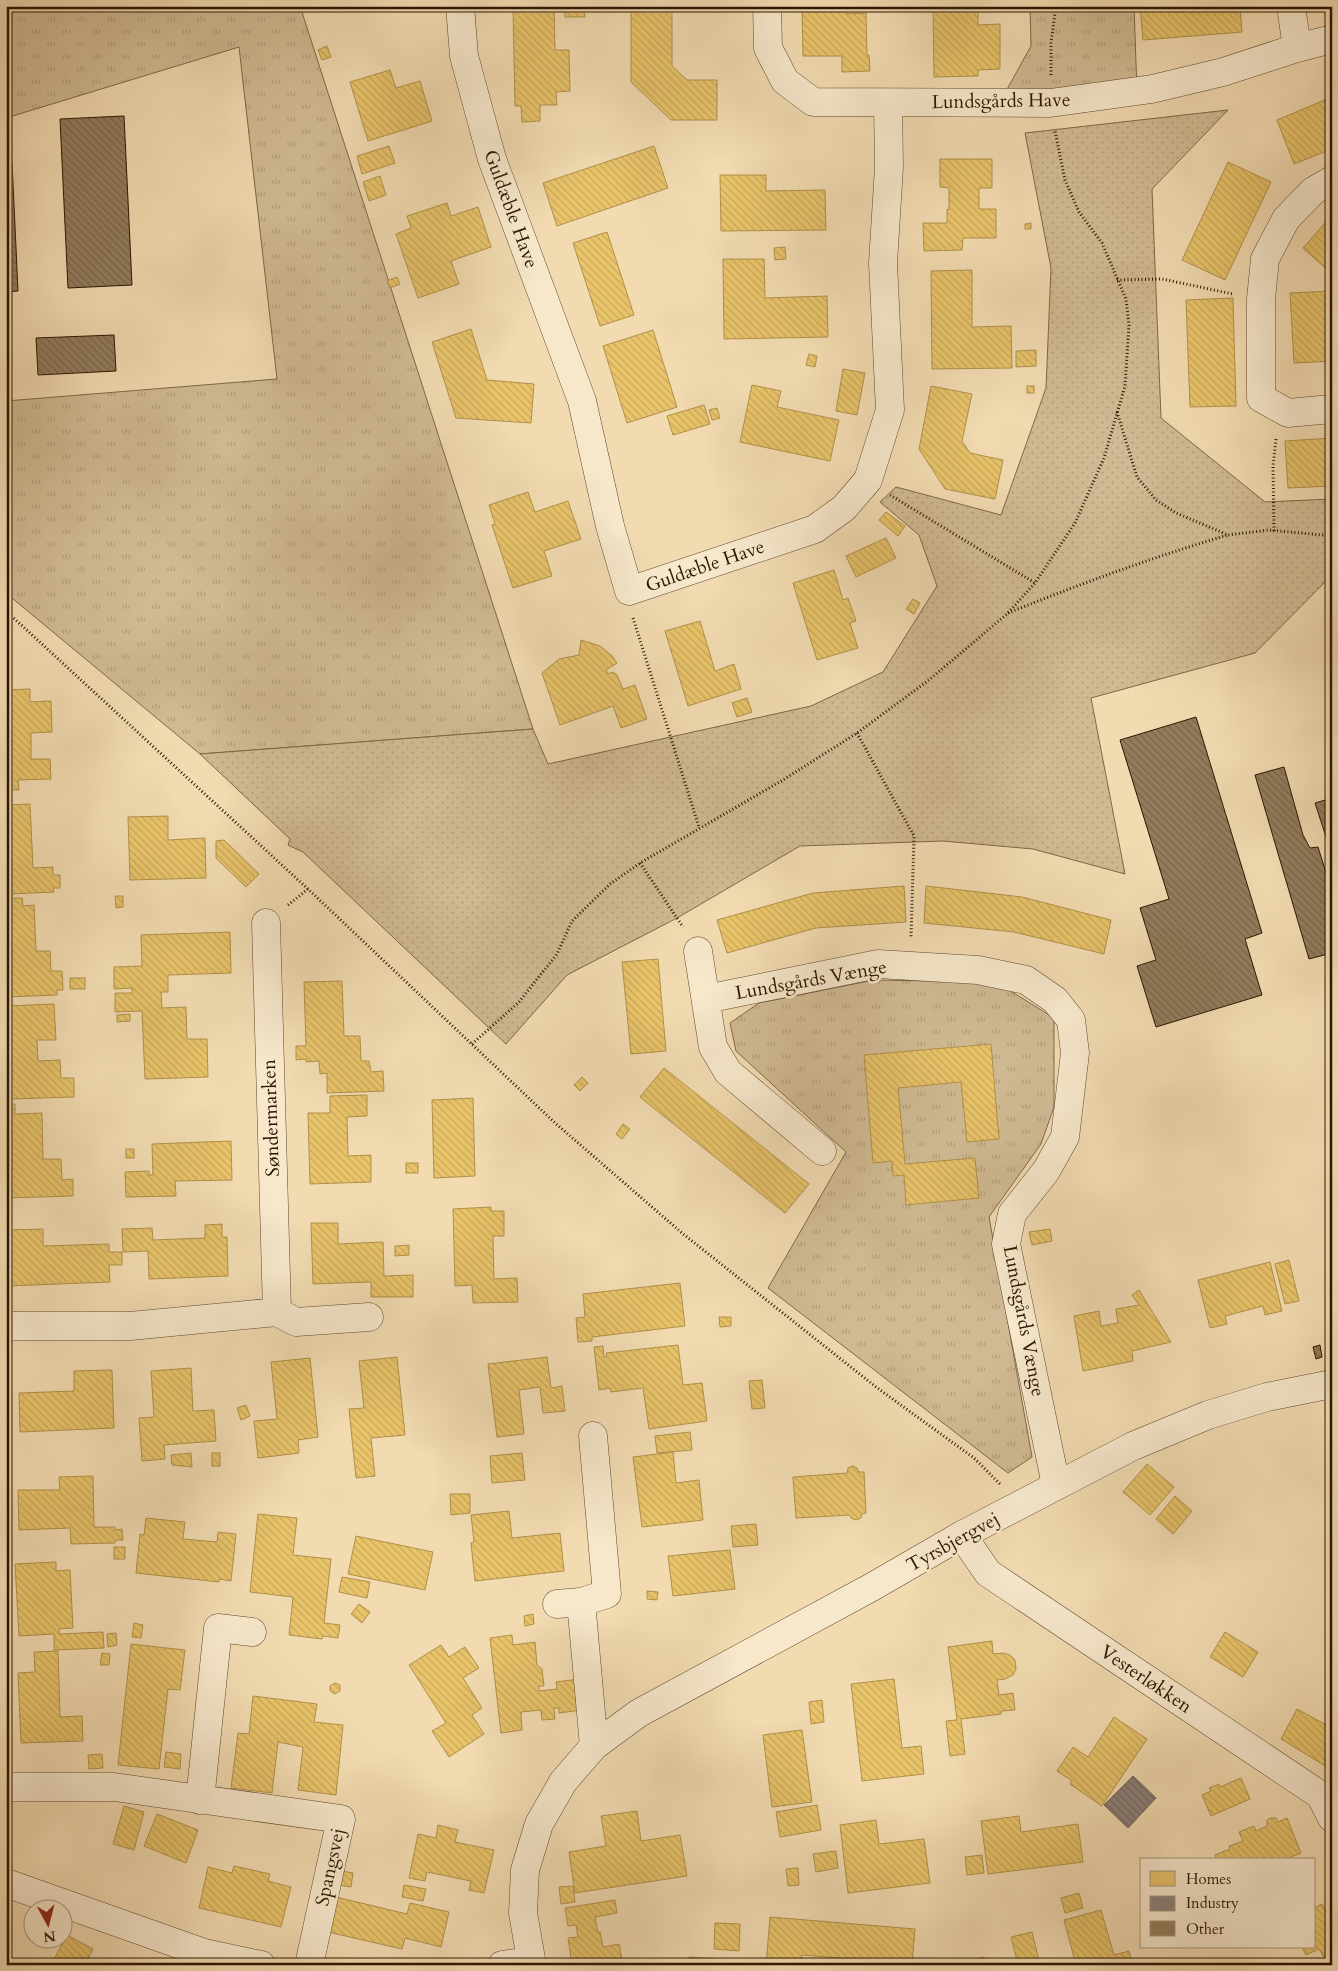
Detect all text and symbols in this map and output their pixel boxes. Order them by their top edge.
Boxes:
street label: Lundsgårds Have [931,87,1071,115]
street label: Guldæble Have [478,146,544,272]
street label: Guldæble Have [642,533,768,599]
street label: Lundsgårds Vænge [733,954,889,1006]
street label: Søndermarken [256,1059,286,1177]
street label: Lundsgårds Vænge [997,1243,1051,1399]
street label: Tyrsbjergvej [902,1506,1004,1578]
street label: Vesterløkken [1095,1639,1197,1719]
street label: Spangsvej [309,1826,351,1908]
legend [1140,1858,1316,1948]
text: Homes [1186,1869,1231,1889]
text: Industry [1186,1893,1239,1913]
north arrow [22,1898,72,1948]
text: Other [1186,1919,1225,1939]
text: N [42,1926,57,1947]

